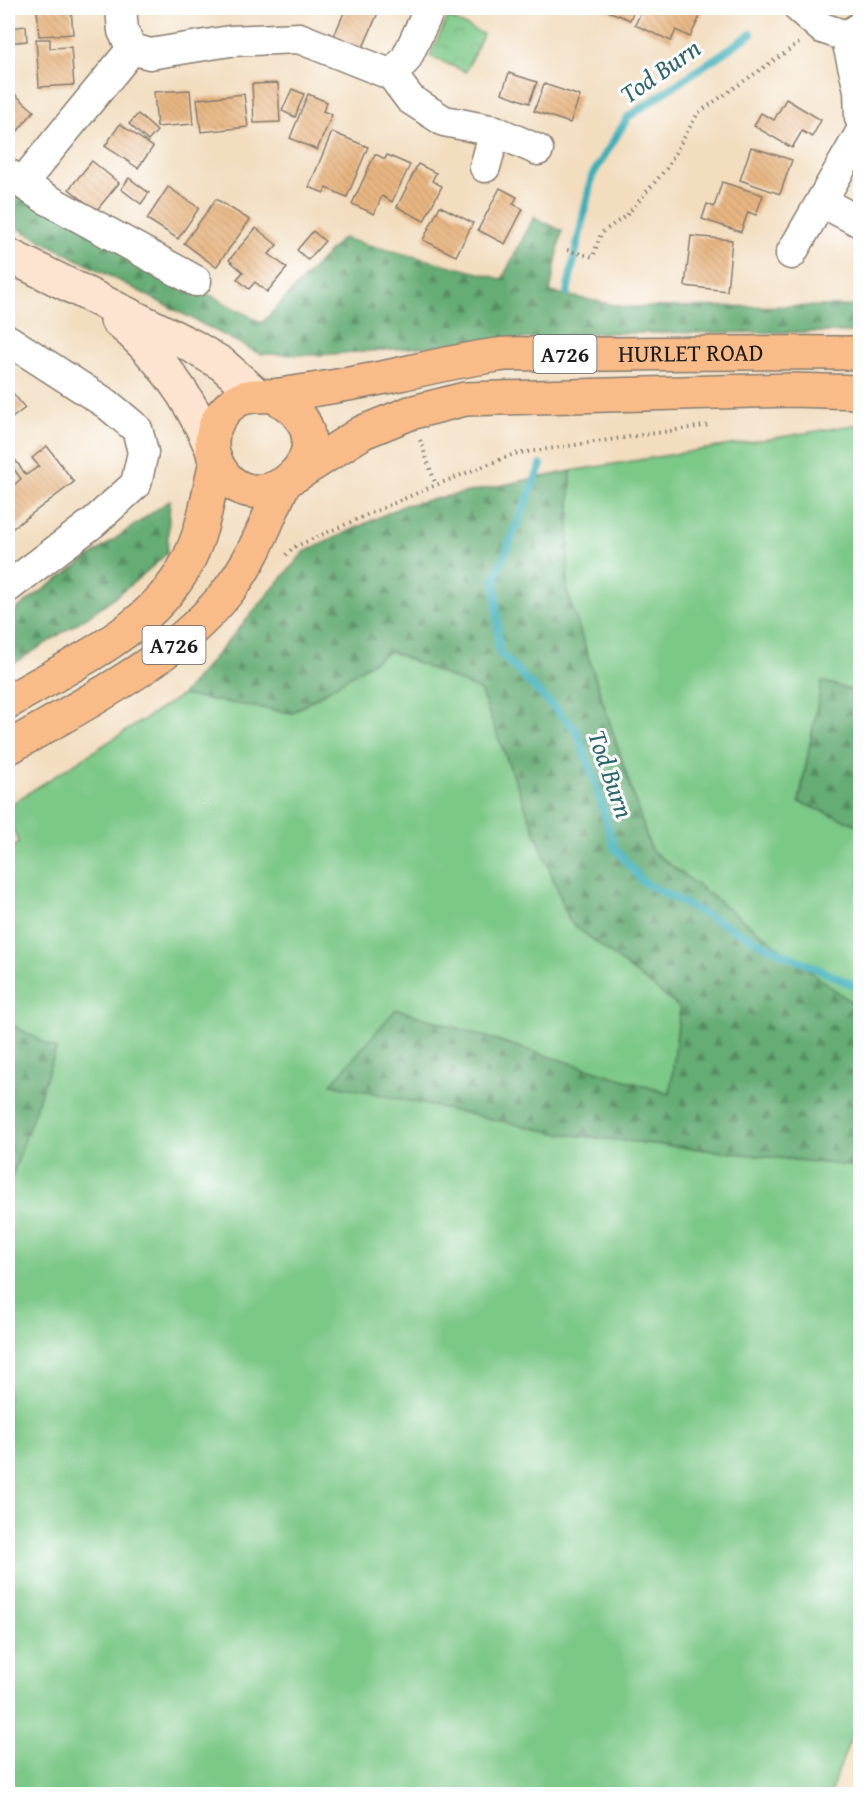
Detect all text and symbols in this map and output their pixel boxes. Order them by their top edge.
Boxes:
water label: Tod Burn [611,29,708,113]
road number: A726 [534,335,596,373]
street label: HURLET ROAD [618,335,763,371]
road number: A726 [142,626,206,664]
water label: Tod Burn [578,724,645,823]

